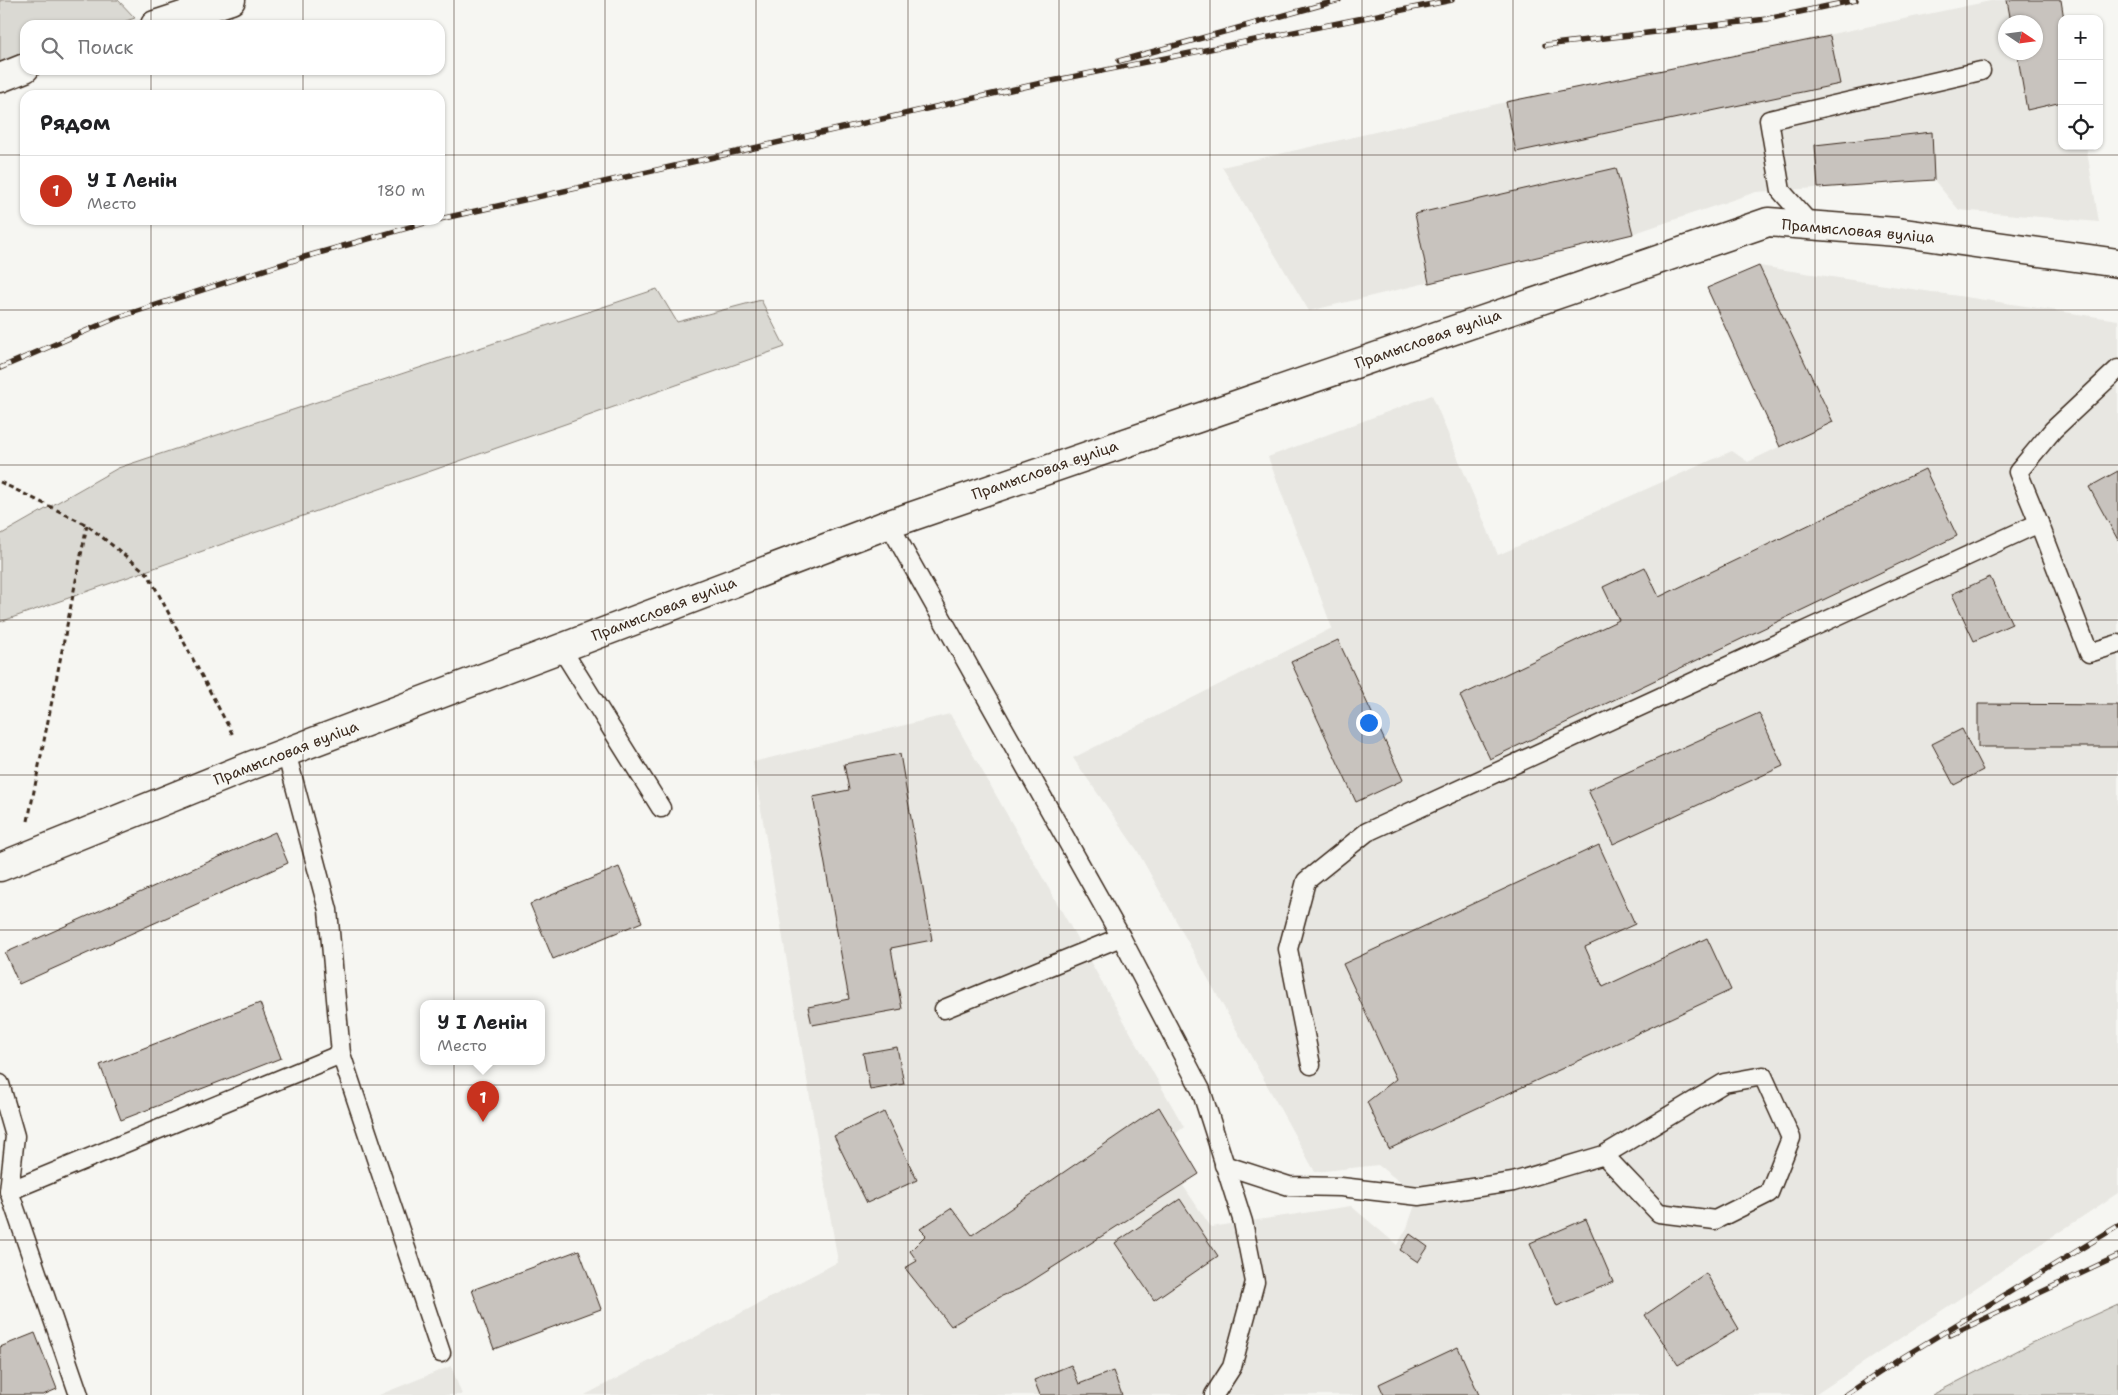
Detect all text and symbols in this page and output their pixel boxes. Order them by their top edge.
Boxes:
north arrow [1998,15,2043,60]
map controls [2058,15,2103,150]
button: + [2058,15,2103,60]
search box [20,20,445,75]
icon: search [38,34,66,62]
text: Поиск [78,35,133,60]
button: − [2058,60,2103,105]
button: locate [2058,105,2103,150]
text: Рядом [40,109,110,137]
text: У І Ленін [87,168,177,193]
text: 1 [52,180,60,201]
text: 180 m [377,180,425,201]
text: Место [87,193,137,214]
street label: Прамысловая вуліца [1781,214,1936,248]
street label: Прамысловая вуліца [1352,304,1504,373]
street label: Прамысловая вуліца [969,435,1121,504]
street label: Прамысловая вуліца [589,572,740,646]
your location [1356,710,1382,736]
street label: Прамысловая вуліца [211,716,362,790]
popup [420,1000,545,1065]
text: У І Ленін [437,1010,528,1035]
text: Место [437,1035,487,1056]
pin: 1 [467,1081,499,1122]

